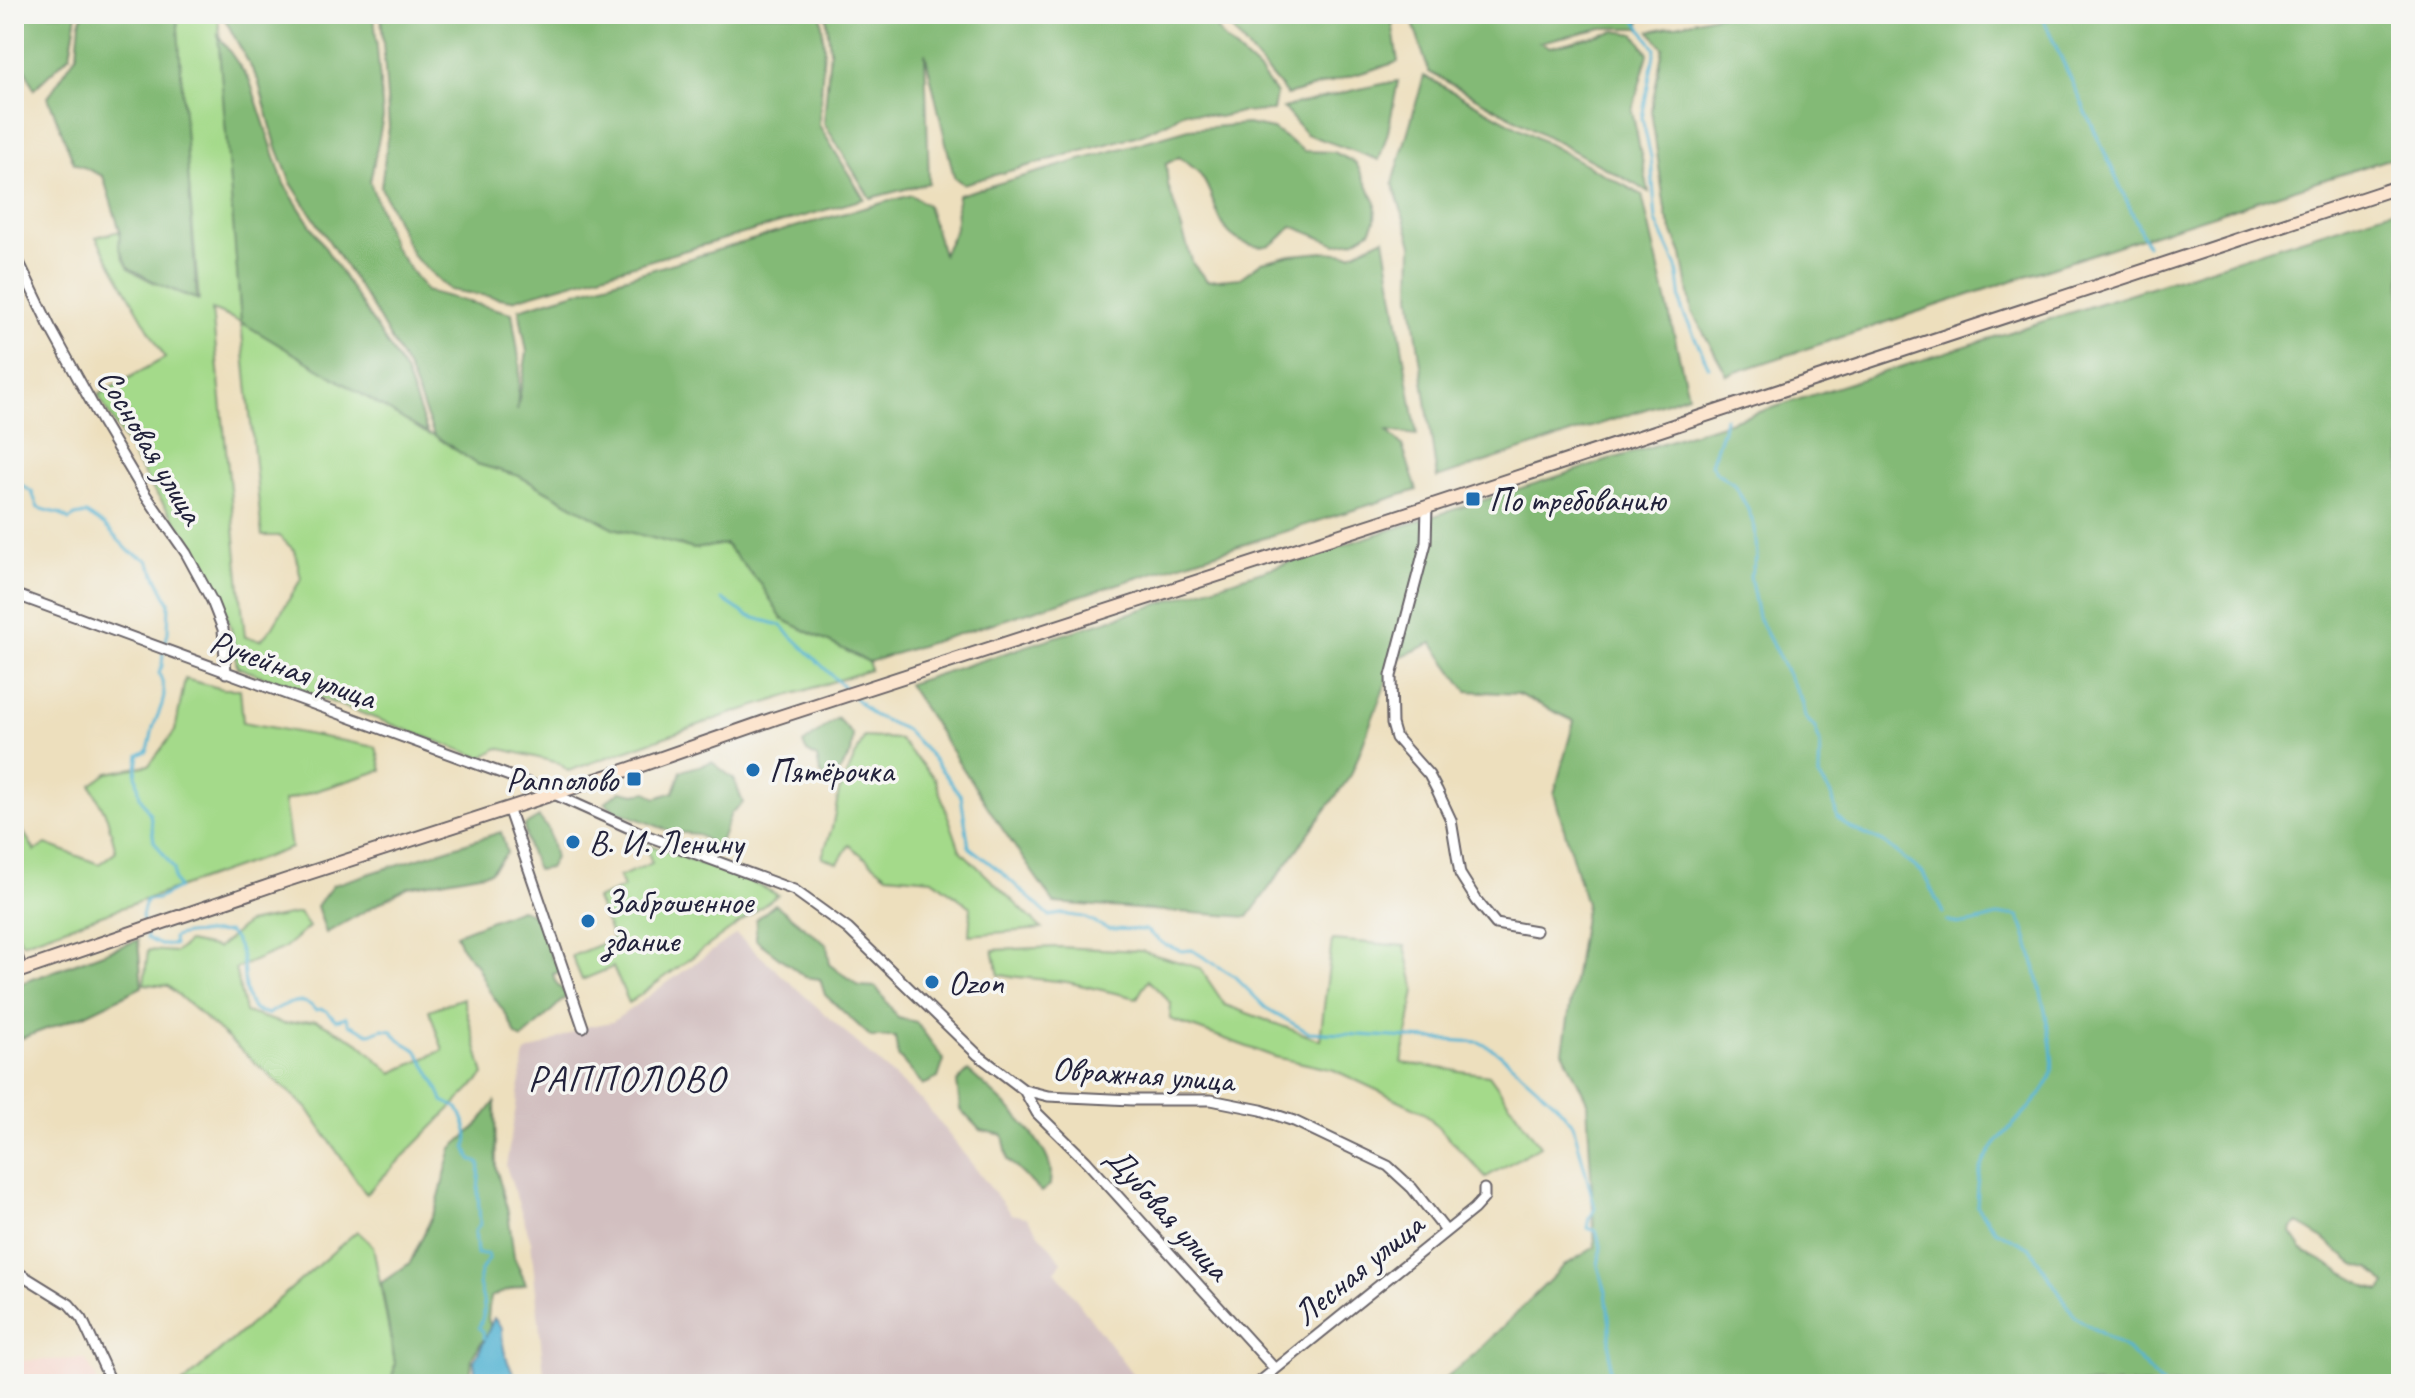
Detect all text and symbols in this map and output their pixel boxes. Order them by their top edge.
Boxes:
street label: Сосновая улица [88,360,215,533]
place label: По требованию [1489,478,1668,521]
marker: По требованию [1464,490,1482,508]
street label: Ручейная улица [204,619,384,720]
place label: Пятёрочка [769,749,896,792]
place label: Рапполово [506,758,620,801]
marker: Пятёрочка [744,761,762,779]
marker: Рапполово [625,770,643,788]
place label: В. И. Ленину [589,821,746,864]
marker: В. И. Ленину [564,833,582,851]
place label: Заброшенное здание [600,880,755,962]
marker: Заброшенное здание [579,912,597,930]
place label: Ozon [948,961,1005,1004]
marker: Ozon [923,973,941,991]
street label: Овражная улица [1051,1046,1238,1102]
district label: РАППОЛОВО [528,1055,728,1102]
street label: Дубовая улица [1096,1137,1241,1291]
street label: Лесная улица [1284,1201,1434,1335]

